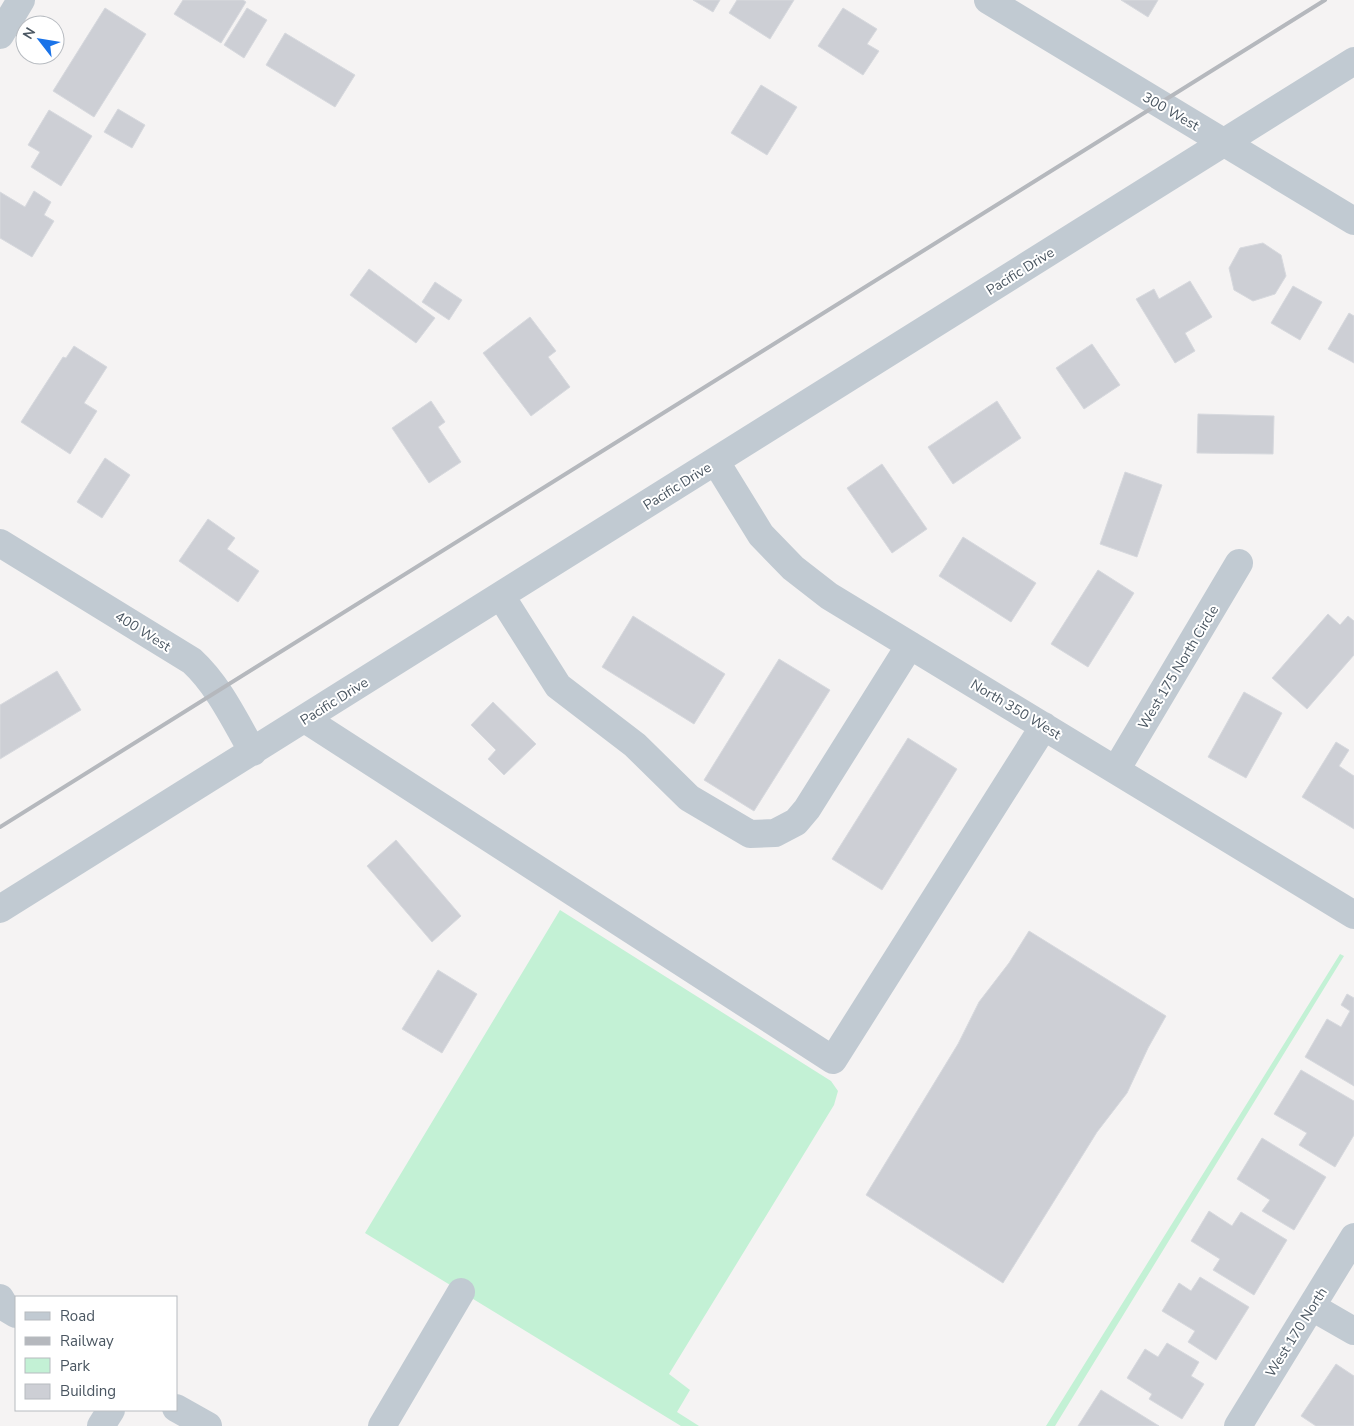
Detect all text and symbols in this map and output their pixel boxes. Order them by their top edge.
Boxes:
north arrow [15,15,65,65]
text: N [18,24,40,43]
street label: 300 West [1139,88,1203,135]
street label: Pacific Drive [983,243,1058,300]
street label: Pacific Drive [640,458,715,515]
street label: West 175 North Circle [1134,602,1223,733]
street label: 400 West [111,607,174,656]
street label: Pacific Drive [297,673,372,730]
street label: North 350 West [967,675,1065,744]
street label: West 170 North [1261,1284,1332,1381]
legend [15,1296,178,1411]
text: Road [60,1306,95,1326]
text: Railway [60,1331,114,1351]
text: Park [60,1356,90,1376]
text: Building [60,1381,116,1401]

